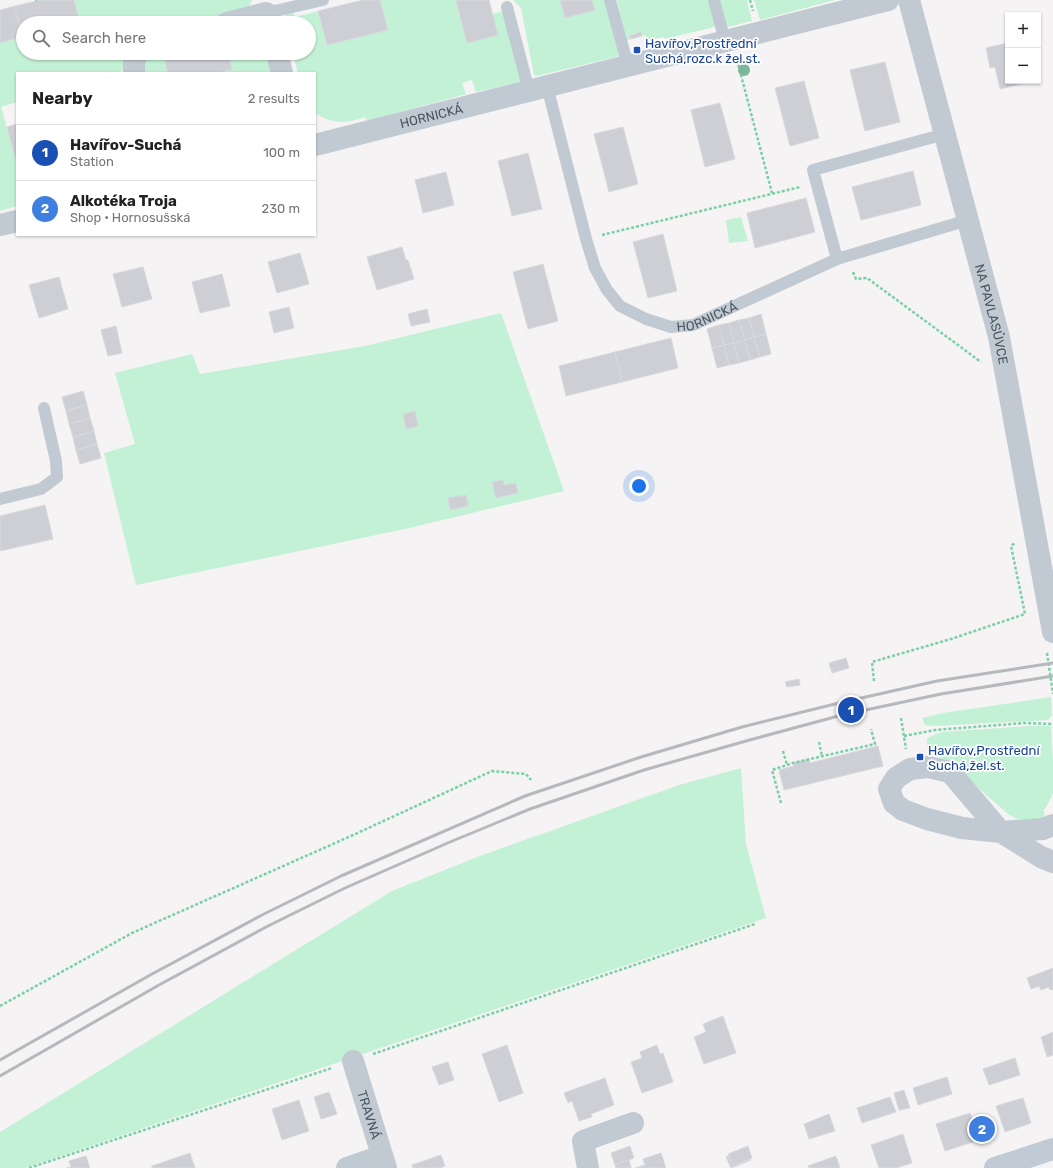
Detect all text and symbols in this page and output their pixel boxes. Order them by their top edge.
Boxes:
map controls [1005,12,1041,84]
button: + [1005,12,1041,48]
search box [16,16,316,60]
icon: search [30,27,52,49]
text: Search here [62,29,146,47]
place label: Havířov,Prostřední Suchá,rozc.k žel.st. [645,36,761,66]
marker: Havířov,Prostřední Suchá,rozc.k žel.st. [632,45,642,55]
button: − [1005,48,1041,84]
text: Nearby [32,88,93,108]
text: 2 results [248,91,300,106]
street label: HORNICKÁ [398,100,465,131]
text: Havířov-Suchá [70,136,181,154]
text: 1 [42,145,48,160]
text: 100 m [263,145,300,160]
text: Station [70,154,114,169]
text: Alkotéka Troja [70,192,177,210]
text: 2 [41,201,49,216]
text: 230 m [262,201,300,216]
text: Shop · Hornosušská [70,210,190,225]
street label: NA PAVLASŮVCE [972,262,1011,366]
street label: HORNICKÁ [676,298,740,334]
your location [629,476,649,496]
pin: 1 [838,695,864,725]
place label: Havířov,Prostřední Suchá,žel.st. [928,743,1040,773]
marker: Havířov,Prostřední Suchá,žel.st. [915,752,925,762]
street label: TRAVNÁ [355,1088,384,1141]
pin: 2 [969,1114,995,1144]

